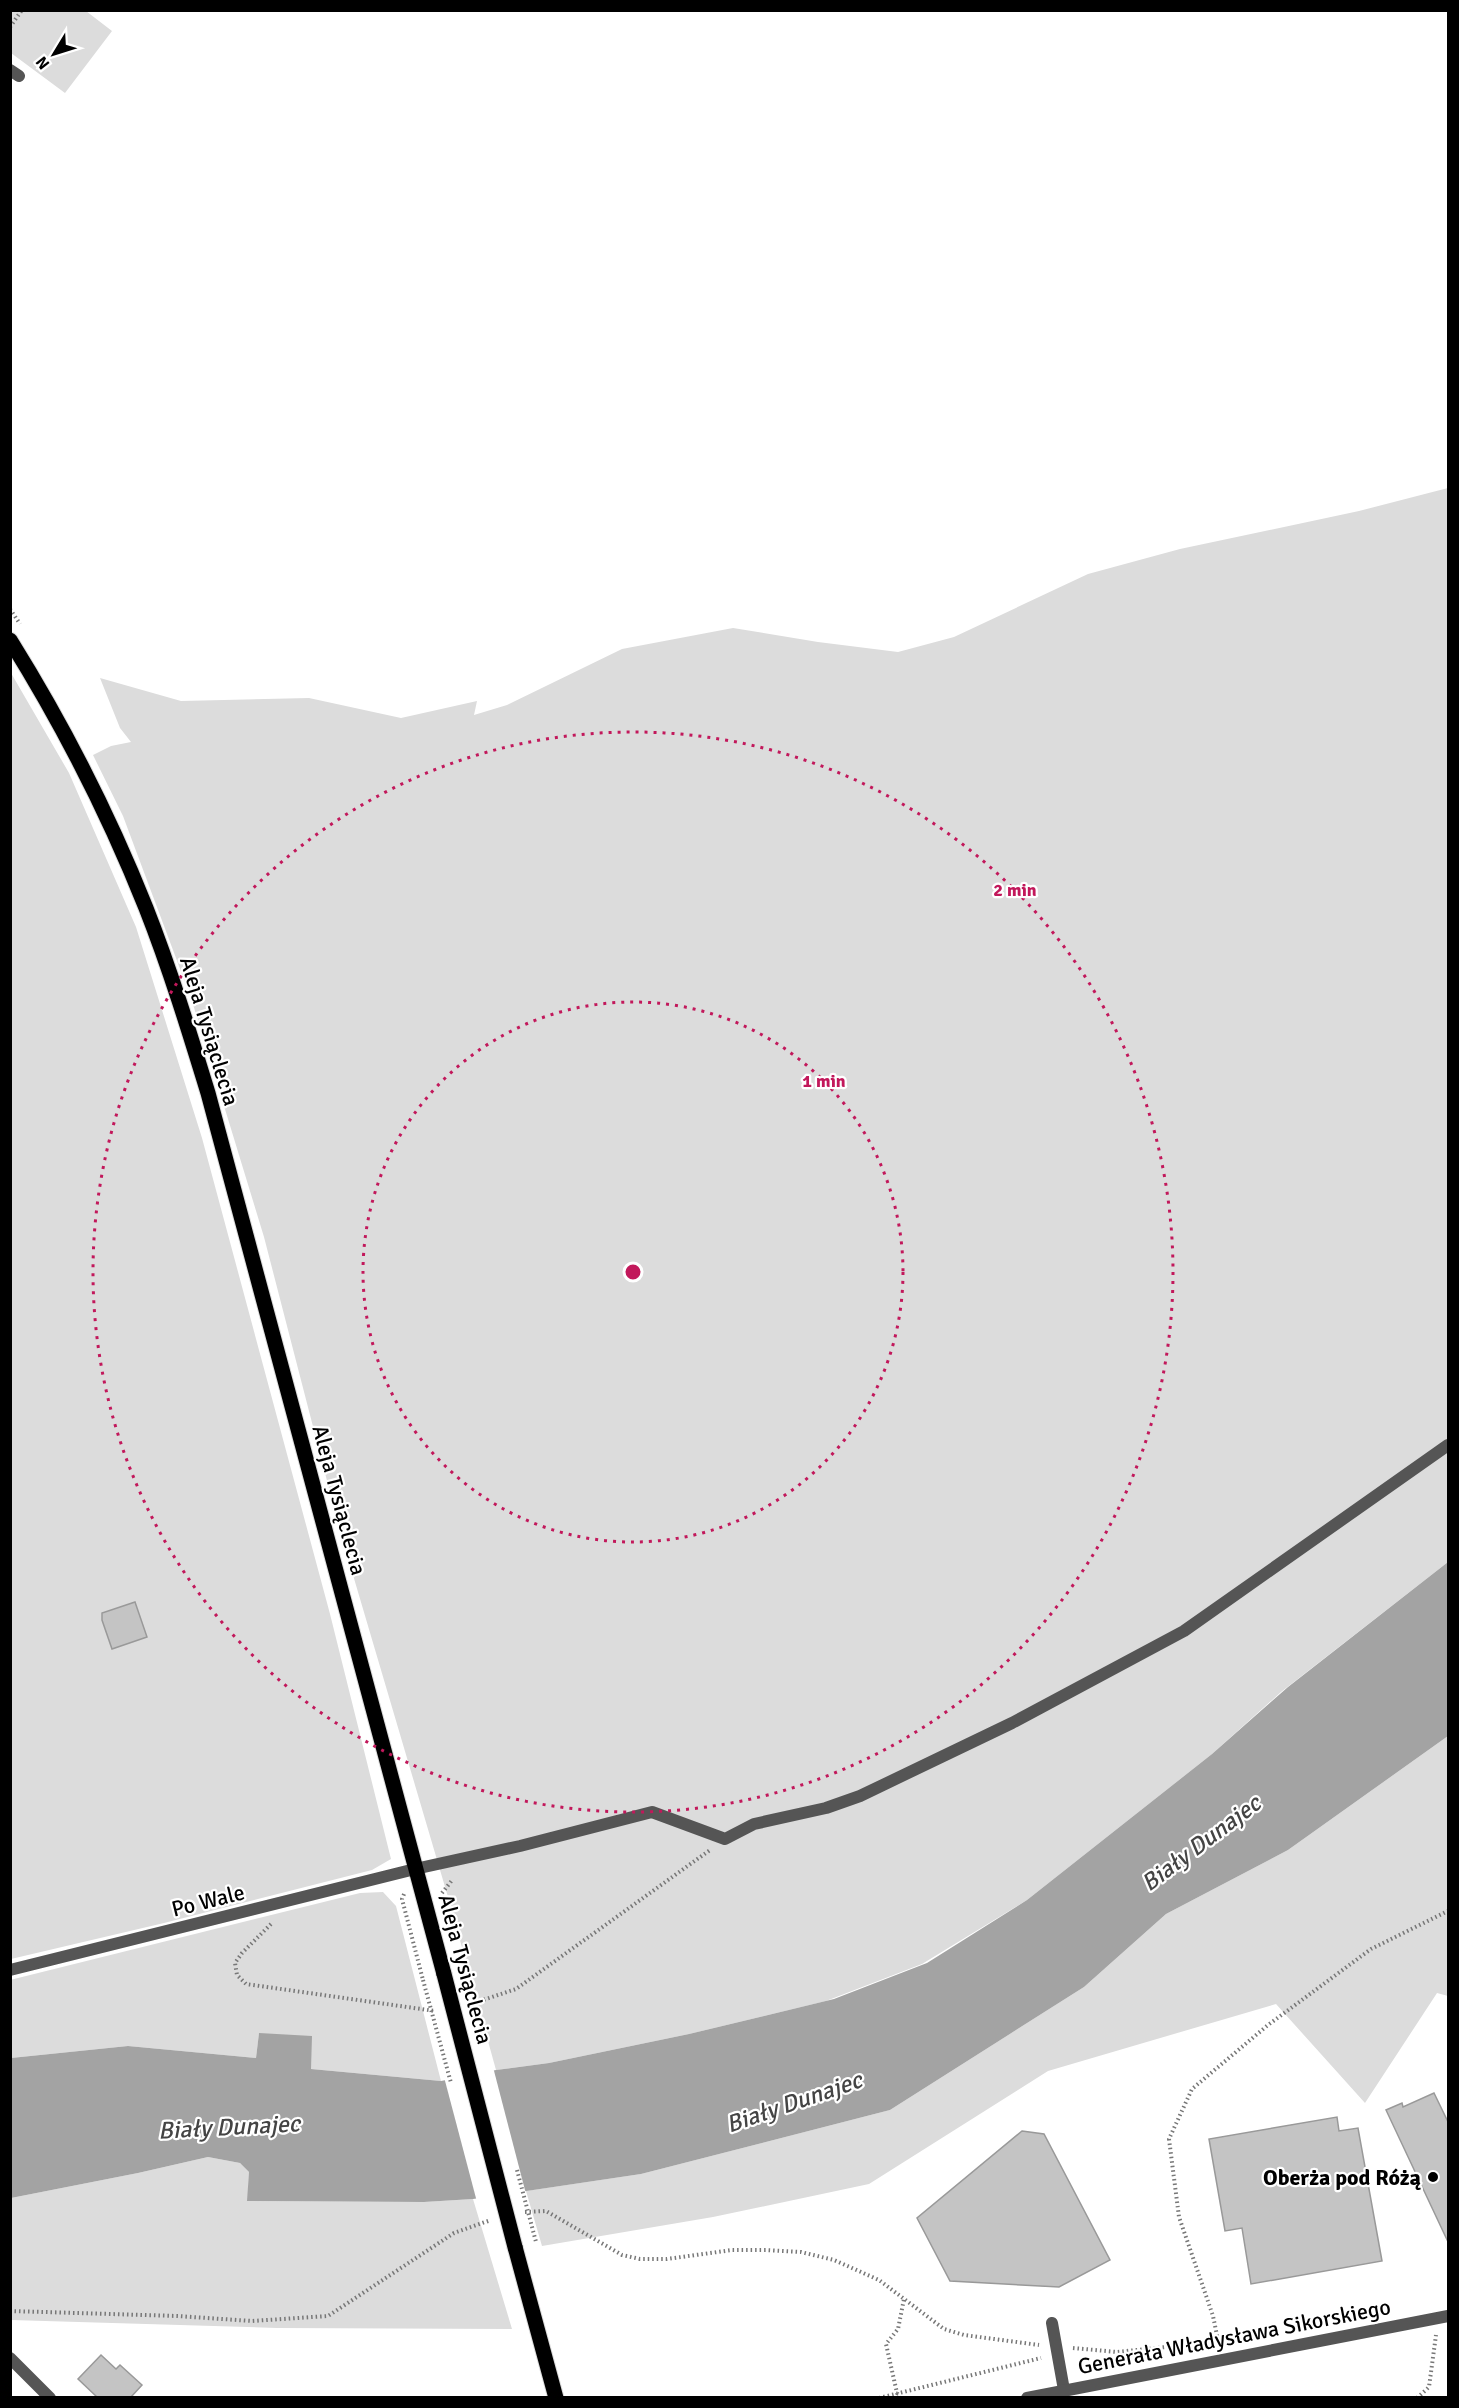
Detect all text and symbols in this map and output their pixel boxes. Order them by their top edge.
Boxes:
north arrow [24,24,84,84]
text: N [32,52,54,73]
text: 2 min [993,879,1037,901]
street label: Aleja Tysiąclecia [174,953,245,1109]
text: 1 min [802,1070,846,1092]
centre of rings [623,1262,643,1282]
street label: Aleja Tysiąclecia [307,1422,373,1578]
water label: Biały Dunajec [1135,1787,1268,1898]
street label: Po Wale [169,1878,248,1923]
street label: Aleja Tysiąclecia [433,1891,499,2047]
water label: Biały Dunajec [722,2064,868,2139]
water label: Biały Dunajec [157,2108,302,2146]
place label: Oberża pod Różą [1263,2164,1422,2191]
marker: Oberża pod Różą [1426,2170,1440,2184]
street label: Generała Władysława Sikorskiego [1075,2293,1393,2380]

